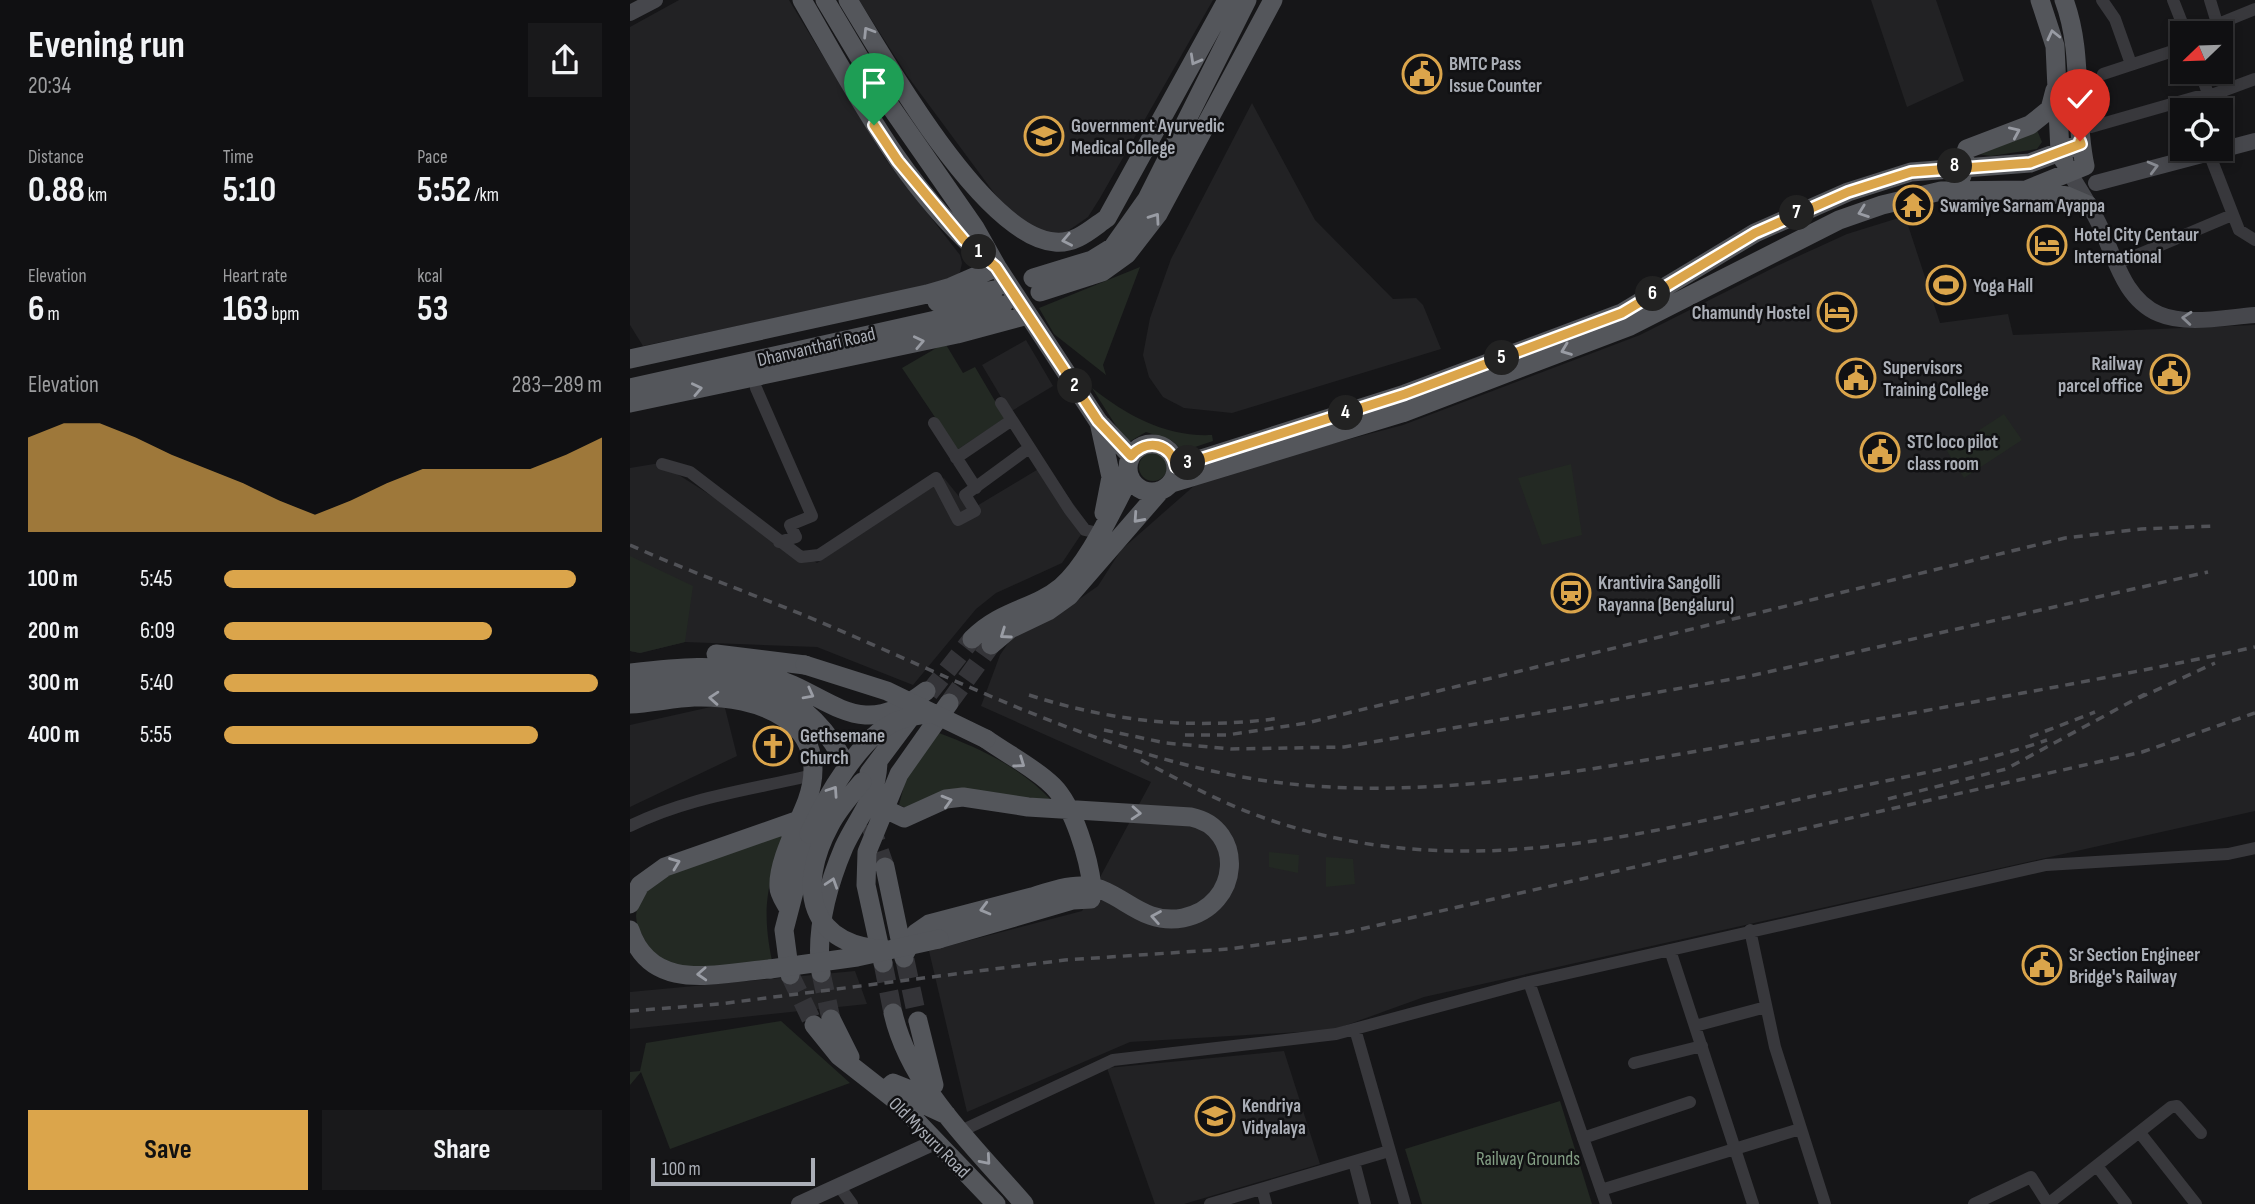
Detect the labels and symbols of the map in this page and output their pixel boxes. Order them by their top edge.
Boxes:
north arrow [2170,21,2233,84]
one-way arrow [863,27,876,40]
one-way arrow [2046,29,2061,41]
pin [844,53,904,125]
one-way arrow [1190,53,1203,66]
public building icon: BMTC Pass Issue Counter [1401,53,1443,95]
place label: BMTC Pass Issue Counter [1449,53,1542,98]
pin [2050,69,2110,141]
school or university icon: Government Ayurvedic Medical College [1023,115,1065,157]
place label: Government Ayurvedic Medical College [1071,115,1225,160]
one-way arrow [2008,126,2020,140]
pin: 8 [1938,148,1972,184]
one-way arrow [2146,161,2158,176]
temple icon: Swamiye Sarnam Ayappa [1892,184,1934,226]
place label: Swamiye Sarnam Ayappa [1940,195,2105,218]
pin: 7 [1780,196,1814,230]
one-way arrow [1857,204,1869,218]
one-way arrow [1146,213,1159,226]
hotel icon: Hotel City Centaur International [2026,224,2068,266]
place label: Hotel City Centaur International [2074,224,2199,269]
one-way arrow [1062,232,1073,247]
pin: 1 [962,234,996,270]
sports icon: Yoga Hall [1925,264,1967,306]
place label: Yoga Hall [1973,275,2033,298]
pin: 6 [1636,276,1670,312]
hotel icon: Chamundy Hostel [1816,291,1858,333]
place label: Chamundy Hostel [1692,302,1810,325]
one-way arrow [2181,310,2193,325]
street label: Dhanvanthari Road [755,323,878,372]
one-way arrow [913,335,925,350]
pin: 5 [1484,340,1520,376]
one-way arrow [1561,342,1573,356]
place label: Railway parcel office [2058,353,2143,398]
public building icon: Railway parcel office [2149,353,2191,395]
public building icon: Supervisors Training College [1835,357,1877,399]
place label: Supervisors Training College [1883,357,1989,402]
pin: 2 [1058,368,1092,404]
one-way arrow [691,382,703,397]
pin: 4 [1328,396,1364,430]
public building icon: STC loco pilot class room [1859,431,1901,473]
place label: STC loco pilot class room [1907,431,1998,476]
pin: 3 [1170,446,1206,480]
one-way arrow [1133,510,1146,523]
station icon: Krantivira Sangolli Rayanna (Bengaluru) [1550,572,1592,614]
place label: Krantivira Sangolli Rayanna (Bengaluru) [1598,572,1734,617]
one-way arrow [1000,626,1013,638]
one-way arrow [802,685,814,699]
one-way arrow [708,691,719,706]
church icon: Gethsemane Church [752,725,794,767]
place label: Gethsemane Church [800,725,885,770]
one-way arrow [1012,755,1025,767]
one-way arrow [825,786,837,799]
one-way arrow [941,794,953,809]
one-way arrow [1130,805,1141,820]
one-way arrow [668,858,680,872]
one-way arrow [824,877,838,889]
one-way arrow [979,901,991,915]
one-way arrow [1150,910,1162,925]
public building icon: Sr Section Engineer Bridge's Railway [2021,944,2063,986]
place label: Sr Section Engineer Bridge's Railway [2069,944,2200,989]
one-way arrow [696,967,707,982]
street label: Old Mysuru Road [884,1093,974,1183]
school or university icon: Kendriya Vidyalaya [1194,1095,1236,1137]
place label: Kendriya Vidyalaya [1242,1095,1306,1140]
park label: Railway Grounds [1476,1148,1580,1171]
one-way arrow [978,1151,990,1164]
scale bar [651,1155,816,1187]

